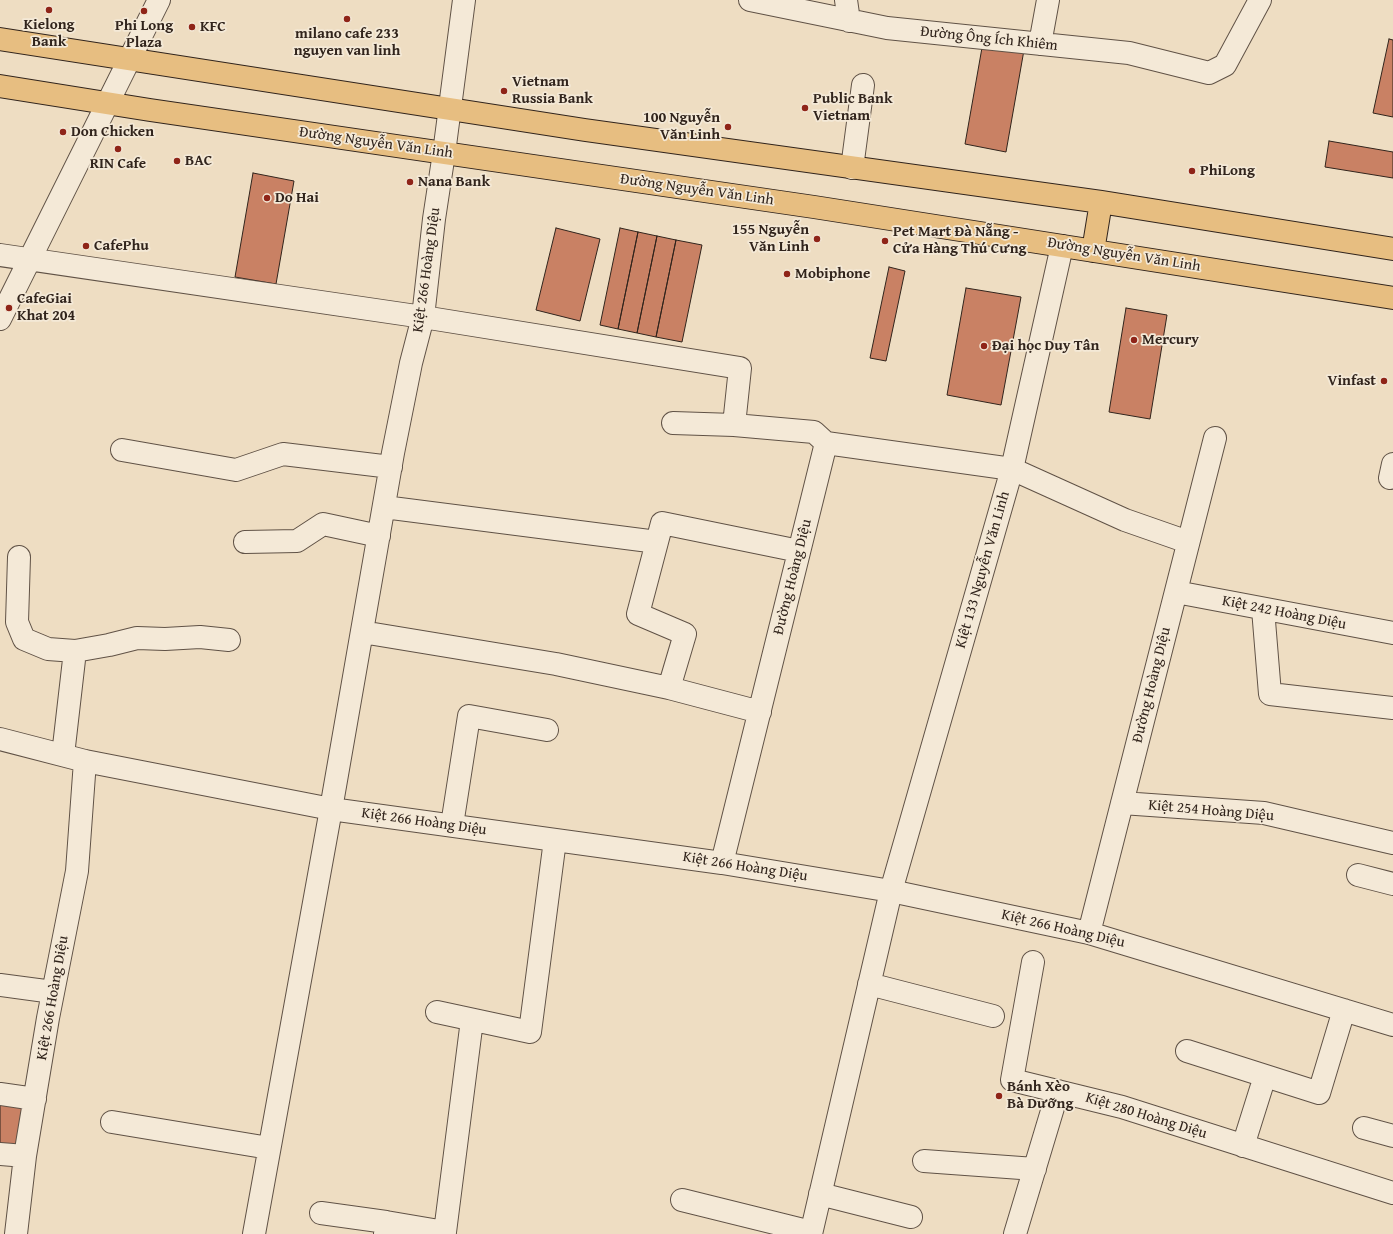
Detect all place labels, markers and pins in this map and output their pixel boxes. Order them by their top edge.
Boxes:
marker: Kielong Bank [44,5,54,15]
marker: Phi Long Plaza [139,6,149,16]
marker: milano cafe 233 nguyen van linh [342,14,352,24]
place label: Kielong Bank [24,16,74,51]
place label: Phi Long Plaza [115,17,173,52]
place label: KFC [200,18,226,36]
marker: KFC [187,22,197,32]
place label: milano cafe 233 nguyen van linh [294,25,400,60]
place label: Vietnam Russia Bank [512,73,593,108]
marker: Vietnam Russia Bank [499,86,509,96]
place label: Public Bank Vietnam [813,90,892,125]
marker: Public Bank Vietnam [800,103,810,113]
place label: 100 Nguyễn Văn Linh [643,109,720,144]
marker: 100 Nguyễn Văn Linh [723,122,733,132]
place label: Don Chicken [71,123,154,141]
marker: Don Chicken [58,127,68,137]
marker: RIN Cafe [113,144,123,154]
place label: BAC [185,152,212,170]
place label: RIN Cafe [90,155,146,173]
marker: BAC [172,156,182,166]
place label: PhiLong [1200,162,1255,180]
marker: PhiLong [1187,166,1197,176]
place label: Nana Bank [418,173,490,191]
marker: Nana Bank [405,177,415,187]
place label: Do Hai [275,189,319,207]
marker: Do Hai [262,193,272,203]
place label: 155 Nguyễn Văn Linh [732,221,809,256]
place label: Pet Mart Đà Nẵng - Cửa Hàng Thú Cưng [893,223,1026,258]
marker: 155 Nguyễn Văn Linh [812,234,822,244]
marker: Pet Mart Đà Nẵng - Cửa Hàng Thú Cưng [880,236,890,246]
place label: CafePhu [94,237,149,255]
marker: CafePhu [81,241,91,251]
place label: Mobiphone [795,265,870,283]
marker: Mobiphone [782,269,792,279]
place label: CafeGiai Khat 204 [17,290,75,325]
marker: CafeGiai Khat 204 [4,303,14,313]
place label: Mercury [1142,331,1199,349]
marker: Mercury [1129,335,1139,345]
place label: Đại học Duy Tân [992,337,1099,355]
marker: Đại học Duy Tân [979,341,989,351]
place label: Vinfast [1327,372,1376,390]
marker: Vinfast [1379,376,1389,386]
place label: Bánh Xèo Bà Dưỡng [1007,1078,1073,1113]
marker: Bánh Xèo Bà Dưỡng [994,1091,1004,1101]

